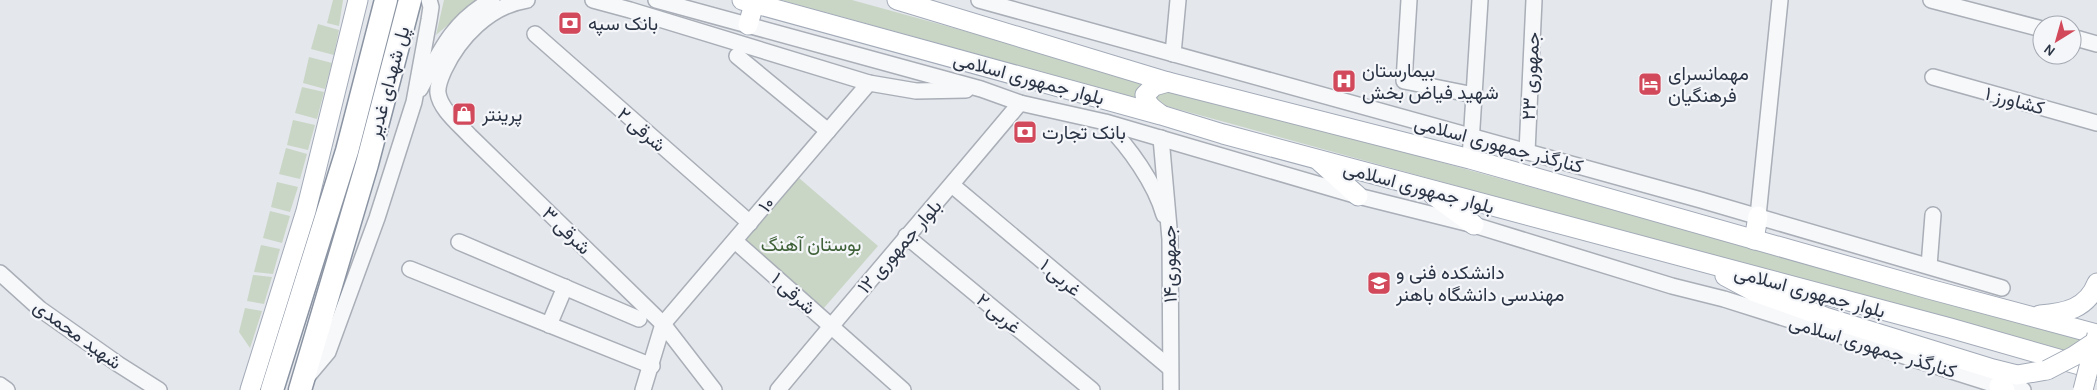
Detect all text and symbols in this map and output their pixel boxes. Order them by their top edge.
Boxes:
bank icon: بانک سپه [557,10,583,36]
place label: بانک سپه [588,13,658,37]
north arrow [2032,15,2082,65]
street label: پل شهدای غدیر [363,24,416,142]
street label: ۲۳ جمهوری [1518,31,1544,121]
text: N [2040,40,2059,60]
street label: بلوار جمهوری اسلامی [951,48,1107,110]
place label: بیمارستان شهید فیاض بخش [1362,60,1499,104]
place label: مهمانسرای فرهنگیان [1668,63,1749,107]
hospital icon: بیمارستان شهید فیاض بخش [1331,68,1357,94]
hotel icon: مهمانسرای فرهنگیان [1637,71,1663,97]
street label: کشاورز ۱ [1983,82,2047,119]
shop icon: پرینتر [451,101,477,127]
street label: ۲ شرقی [613,103,670,157]
place label: پرینتر [481,104,522,128]
street label: کنارگذر جمهوری اسلامی [1412,112,1585,178]
bank icon: بانک تجارت [1012,119,1038,145]
place label: بانک تجارت [1042,122,1126,144]
street label: بلوار جمهوری اسلامی [1341,157,1497,219]
street label: ۱۰ [754,192,780,217]
street label: بلوار جمهوری ۱۲ [853,195,946,298]
street label: ۳ شرقی [537,202,595,259]
street label: جمهوری۱۴ [1158,225,1182,303]
park label: بوستان آهنگ [761,234,861,256]
street label: ۱ غربی [1035,254,1085,301]
street label: بلوار جمهوری اسلامی [1732,261,1888,323]
place label: دانشکده فنی و مهندسی دانشگاه باهنر [1395,262,1564,306]
street label: شرقی ۱ [767,268,820,319]
school or university icon: دانشکده فنی و مهندسی دانشگاه باهنر [1366,270,1392,296]
street label: ۲ غربی [972,289,1025,339]
street label: شهید محمدی [29,296,126,374]
street label: کنارگذر جمهوری اسلامی [1786,311,1959,383]

